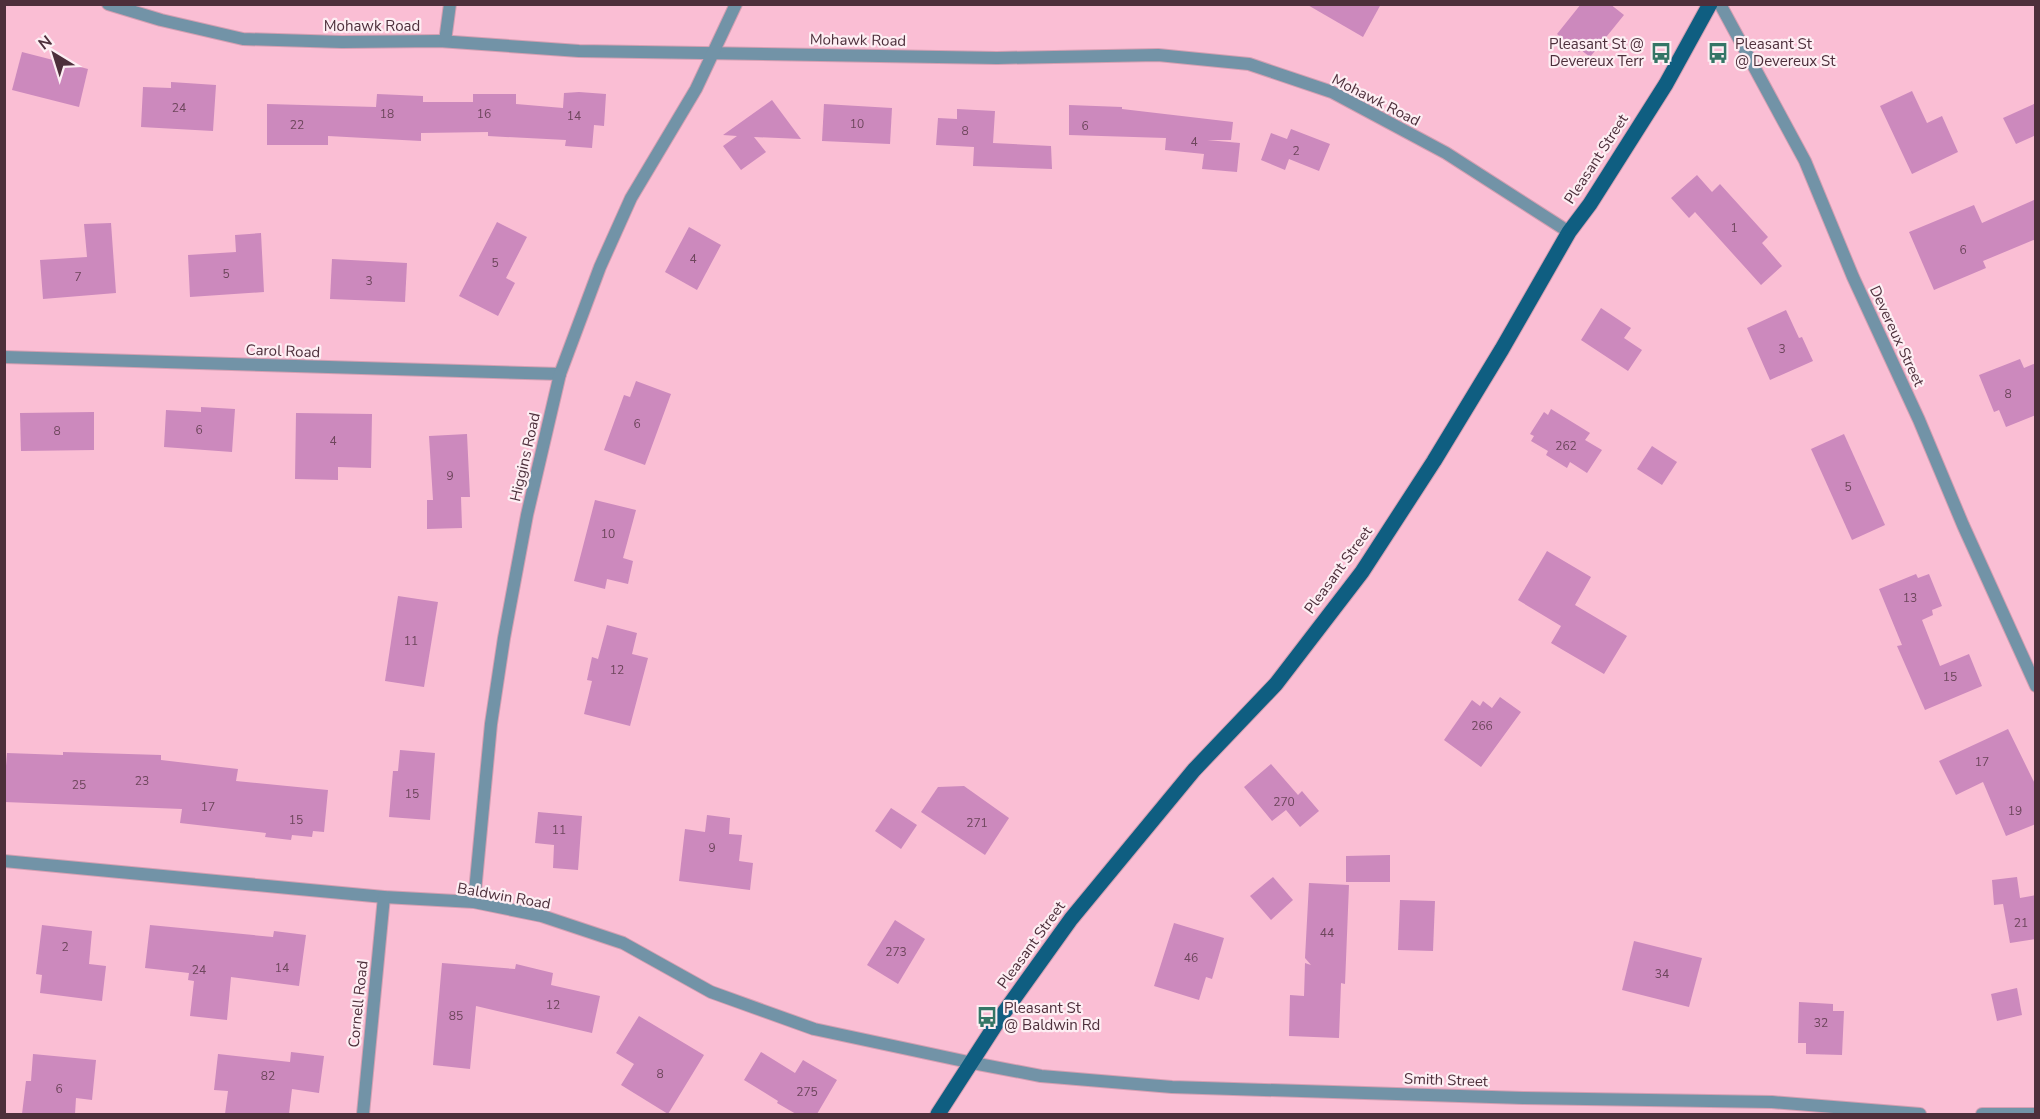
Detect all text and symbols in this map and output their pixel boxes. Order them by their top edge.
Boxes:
street label: Mohawk Road [324,16,420,36]
north arrow [24,24,84,84]
street label: Mohawk Road [810,29,906,51]
text: N [34,31,57,55]
place label: Pleasant St @ Devereux Terr [1549,34,1645,71]
place label: Pleasant St @ Devereux St [1735,34,1836,71]
bus stop icon: Pleasant St @ Devereux Terr [1649,41,1673,65]
bus stop icon: Pleasant St @ Devereux St [1706,41,1730,65]
street label: Mohawk Road [1328,69,1424,131]
house number: 24 [172,100,186,116]
house number: 18 [380,106,394,122]
house number: 16 [477,106,491,122]
house number: 14 [567,108,581,124]
street label: Pleasant Street [1559,110,1633,208]
house number: 10 [850,116,864,132]
house number: 22 [290,117,304,133]
house number: 6 [1081,118,1089,134]
house number: 8 [961,123,969,139]
house number: 4 [1190,134,1198,150]
house number: 2 [1292,143,1300,159]
house number: 1 [1730,220,1738,236]
house number: 6 [1959,242,1967,258]
house number: 4 [689,251,697,267]
house number: 5 [491,255,499,271]
house number: 5 [222,266,230,282]
house number: 7 [74,269,82,285]
house number: 3 [365,273,373,289]
street label: Devereux Street [1865,282,1929,390]
street label: Carol Road [245,340,321,362]
house number: 3 [1778,341,1786,357]
house number: 8 [2004,386,2012,402]
street label: Higgins Road [505,411,545,503]
house number: 6 [633,416,641,432]
house number: 6 [195,422,203,438]
house number: 8 [53,423,61,439]
house number: 4 [329,433,337,449]
house number: 262 [1555,438,1577,454]
house number: 9 [446,468,454,484]
house number: 5 [1844,479,1852,495]
street label: Pleasant Street [1299,522,1377,618]
house number: 10 [601,526,615,542]
house number: 13 [1903,590,1917,606]
house number: 11 [404,633,418,649]
house number: 12 [610,662,624,678]
house number: 15 [1943,669,1957,685]
house number: 266 [1471,718,1493,734]
house number: 17 [1975,754,1989,770]
house number: 23 [135,773,149,789]
house number: 25 [72,777,86,793]
house number: 15 [405,786,419,802]
house number: 270 [1273,794,1295,810]
house number: 17 [201,799,215,815]
house number: 19 [2008,803,2022,819]
house number: 15 [289,812,303,828]
house number: 271 [966,815,988,831]
house number: 11 [552,822,566,838]
house number: 9 [708,840,716,856]
street label: Baldwin Road [456,878,552,914]
street label: Pleasant Street [992,897,1070,993]
house number: 21 [2014,915,2028,931]
house number: 44 [1320,925,1334,941]
house number: 2 [61,939,69,955]
house number: 273 [885,944,907,960]
house number: 46 [1184,950,1198,966]
street label: Cornell Road [343,959,373,1049]
house number: 14 [275,960,289,976]
house number: 24 [192,962,206,978]
house number: 34 [1655,966,1669,982]
house number: 12 [546,997,560,1013]
place label: Pleasant St @ Baldwin Rd [1004,998,1100,1035]
bus stop icon: Pleasant St @ Baldwin Rd [975,1005,999,1029]
house number: 85 [449,1008,463,1024]
house number: 32 [1814,1015,1828,1031]
house number: 8 [656,1066,664,1082]
house number: 82 [261,1068,275,1084]
street label: Smith Street [1404,1069,1489,1091]
house number: 6 [55,1081,63,1097]
house number: 275 [796,1084,818,1100]

